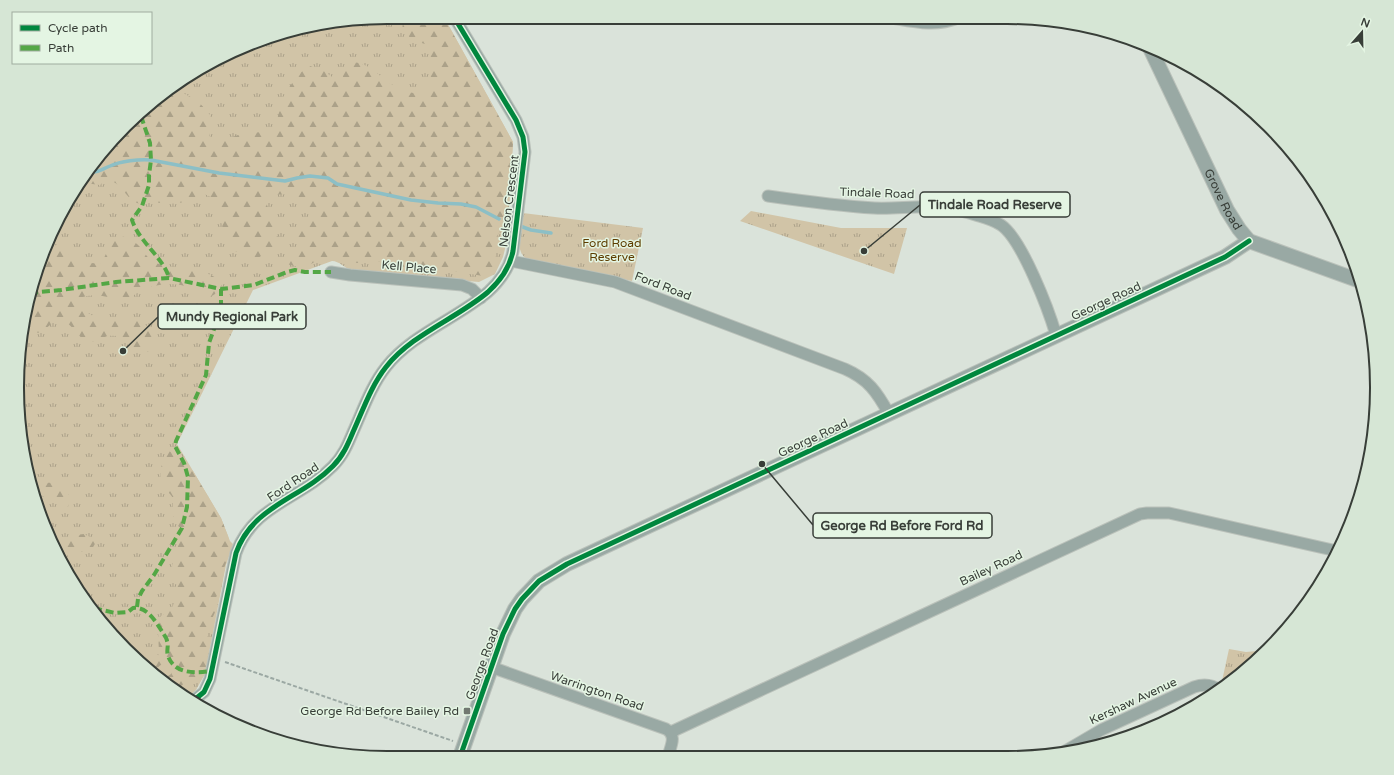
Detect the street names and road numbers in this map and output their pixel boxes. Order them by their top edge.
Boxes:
street label: Nelson Crescent [496,154,522,248]
street label: Grove Road [1201,166,1245,232]
street label: Tindale Road [839,185,915,201]
street label: Kell Place [381,258,437,276]
street label: Ford Road [633,269,693,303]
street label: George Road [1069,279,1143,323]
street label: George Road [776,416,850,460]
street label: Ford Road [264,460,322,504]
street label: Bailey Road [957,547,1025,589]
street label: George Road [463,626,501,702]
street label: Warrington Road [548,668,646,714]
street label: Kershaw Avenue [1087,675,1179,727]

